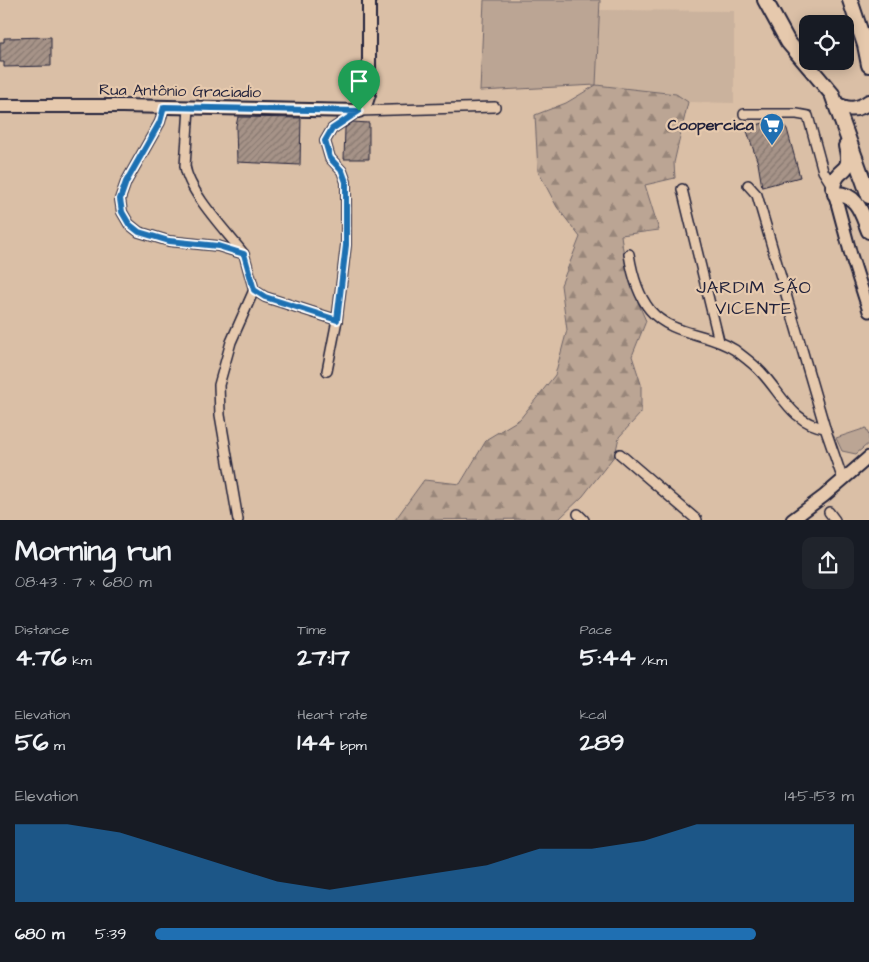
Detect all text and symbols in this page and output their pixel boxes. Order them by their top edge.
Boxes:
map controls [799,15,854,70]
button: locate [799,15,854,70]
pin [338,60,380,111]
icon: arrive [345,67,373,95]
street label: Rua Antônio Graciadio [99,79,261,103]
supermarket icon: Coopercica [759,112,785,146]
place label: Coopercica [667,114,755,136]
district label: JARDIM SÃO VICENTE [696,275,812,321]
text: Morning run [15,532,171,571]
button: share [802,537,854,589]
text: 08:43 · 7 × 680 m [15,571,152,593]
text: Distance [15,620,69,640]
text: Time [297,620,327,640]
text: Pace [580,620,612,640]
text: 4.76 [15,640,67,675]
text: 27:17 [297,640,350,675]
text: 5:44 [580,640,636,675]
text: km [67,651,92,671]
text: /km [636,651,667,671]
text: Elevation [15,705,70,725]
text: Heart rate [297,705,368,725]
text: kcal [580,705,606,725]
text: 56 [15,725,48,760]
text: 144 [297,725,335,760]
text: 289 [580,725,624,760]
text: m [48,736,65,756]
text: bpm [335,736,367,756]
text: Elevation [15,785,78,807]
text: 145–153 m [784,785,854,807]
text: 680 m [15,923,64,945]
text: 5:39 [95,923,126,945]

